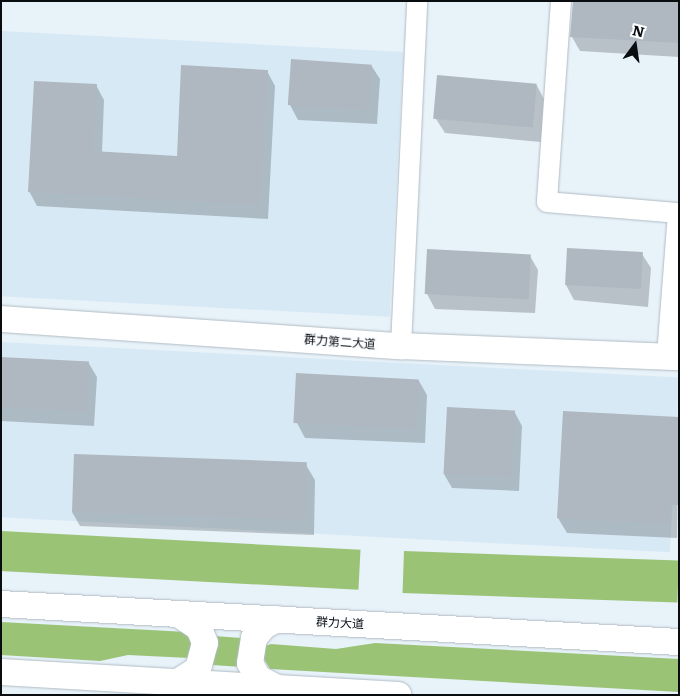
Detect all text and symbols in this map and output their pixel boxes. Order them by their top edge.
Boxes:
text: N [631,19,647,42]
north arrow [610,20,660,70]
street label: 群力第二大道 [304,332,376,352]
street label: 群力大道 [316,615,364,631]

